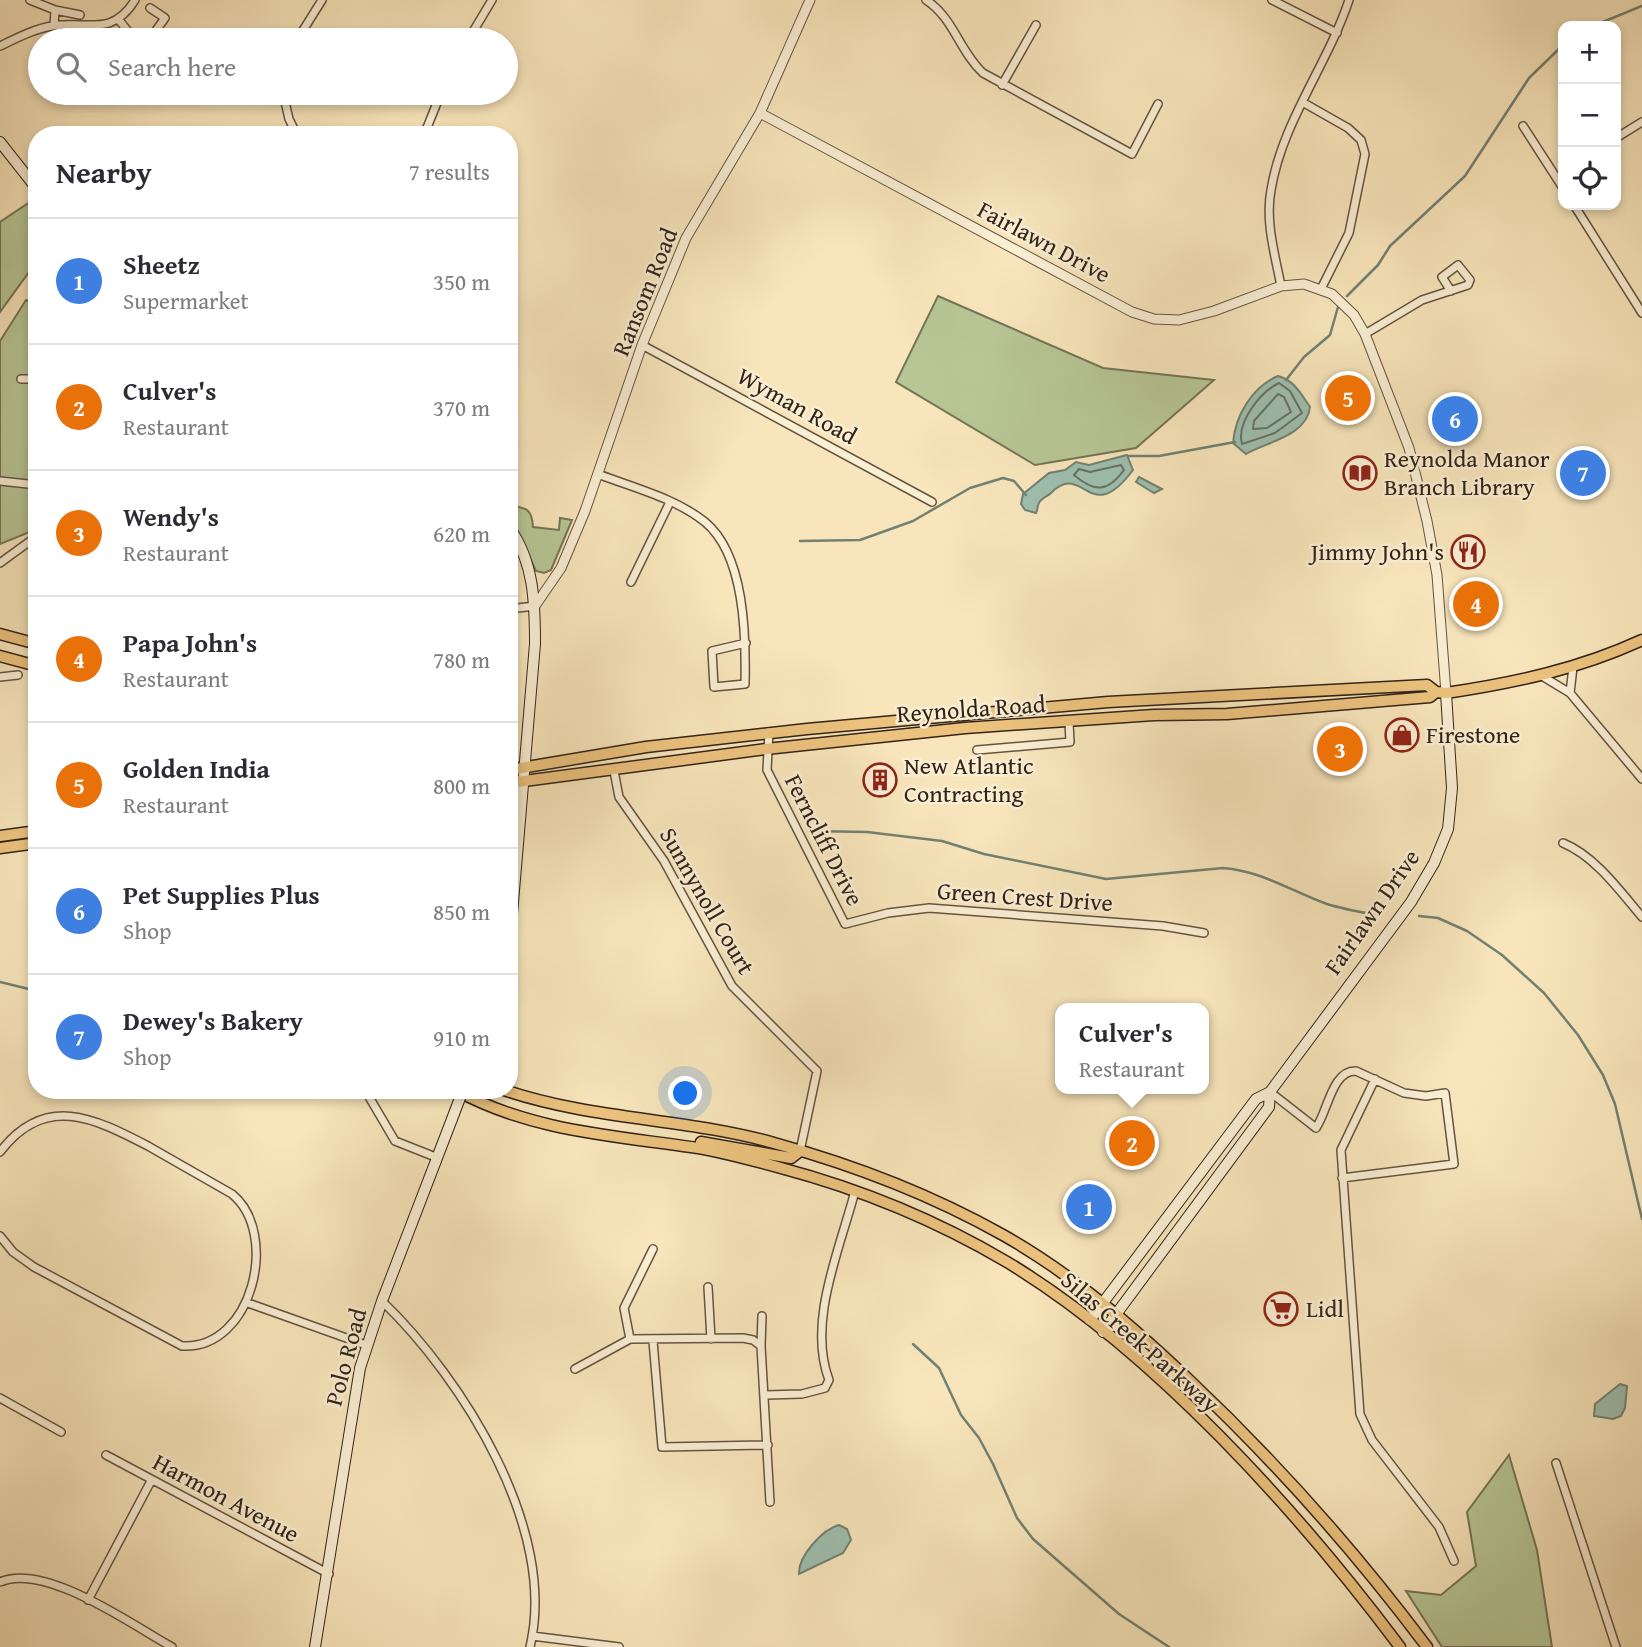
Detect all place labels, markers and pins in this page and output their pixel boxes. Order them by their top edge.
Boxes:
pin: 5 [1325,372,1371,424]
pin: 6 [1432,393,1478,445]
place label: Reynolda Manor Branch Library [1384,441,1550,504]
pin: 7 [1560,447,1606,499]
library icon: Reynolda Manor Branch Library [1341,454,1379,492]
restaurant icon: Jimmy John's [1449,533,1487,571]
place label: Jimmy John's [1308,534,1444,569]
pin: 4 [1453,578,1499,630]
shop icon: Firestone [1383,716,1421,754]
place label: Firestone [1426,717,1520,752]
pin: 3 [1317,723,1363,775]
place label: New Atlantic Contracting [904,748,1034,811]
building icon: New Atlantic Contracting [861,761,899,799]
pin: 2 [1109,1117,1155,1169]
pin: 1 [1066,1181,1112,1233]
supermarket icon: Lidl [1262,1290,1300,1328]
place label: Lidl [1306,1291,1344,1326]

